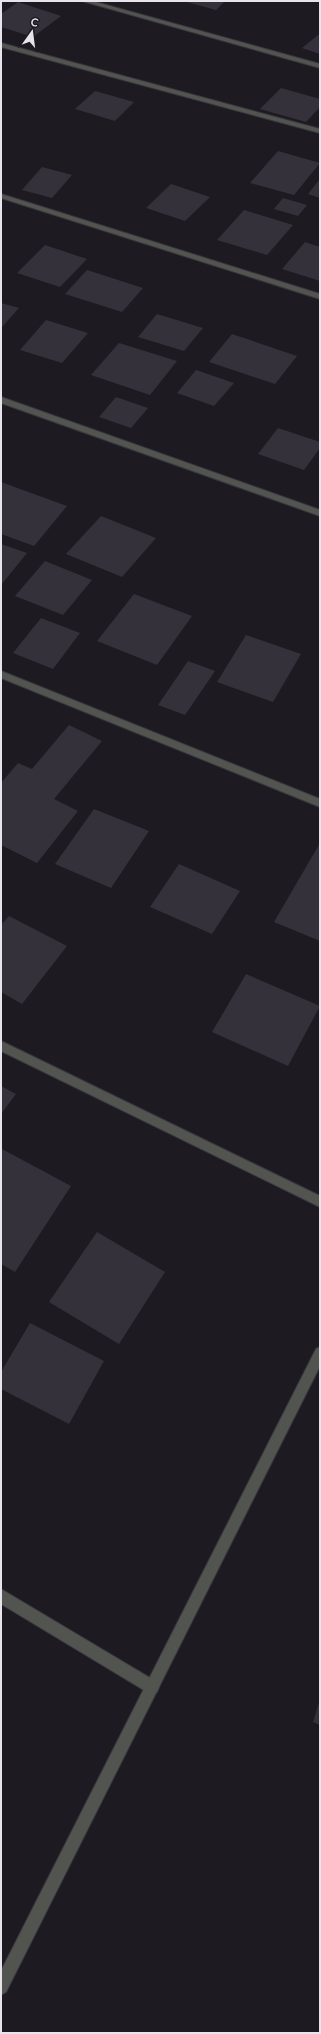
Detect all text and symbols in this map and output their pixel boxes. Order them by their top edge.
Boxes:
north arrow [12,12,52,52]
text: С [29,15,40,29]

